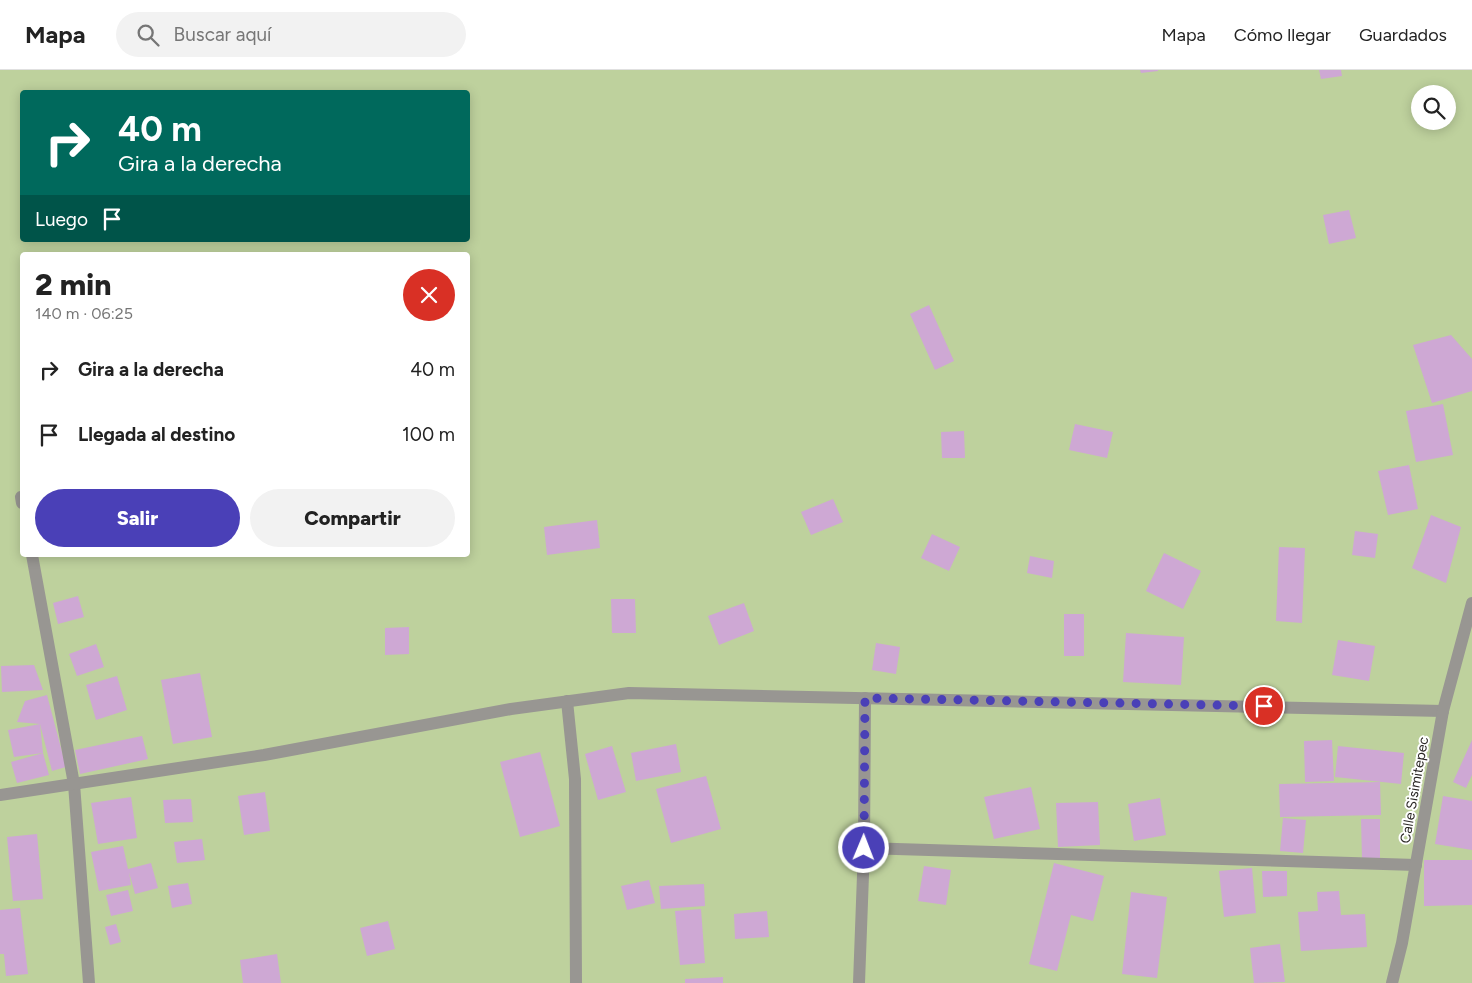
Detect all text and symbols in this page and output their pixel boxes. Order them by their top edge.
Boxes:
search box [116,12,466,57]
text: Mapa [25,20,86,49]
icon: search [134,21,162,49]
text: Buscar aquí [174,23,271,46]
text: Mapa [1161,24,1206,46]
text: Cómo llegar [1234,24,1331,46]
text: Guardados [1359,24,1447,46]
map controls [1411,85,1456,130]
button: search [1411,85,1456,130]
text: 40 m [118,108,202,150]
icon: right [35,110,100,175]
text: Gira a la derecha [118,150,282,177]
icon: arrive [98,205,126,233]
text: Luego [35,208,88,231]
text: 2 min [35,266,112,303]
button: close [403,269,455,321]
text: 140 m · 06:25 [35,304,133,323]
icon: right [35,356,63,384]
text: Gira a la derecha [78,358,224,381]
text: 40 m [410,358,455,381]
icon: arrive [35,421,63,449]
text: Llegada al destino [78,423,235,446]
text: 100 m [402,423,455,446]
button: Salir [35,489,240,547]
button: Compartir [250,489,455,547]
pin [1243,685,1285,727]
icon: arrive [1250,692,1278,720]
street label: Calle Sisimitepec [1397,735,1432,845]
position arrow [837,821,889,873]

